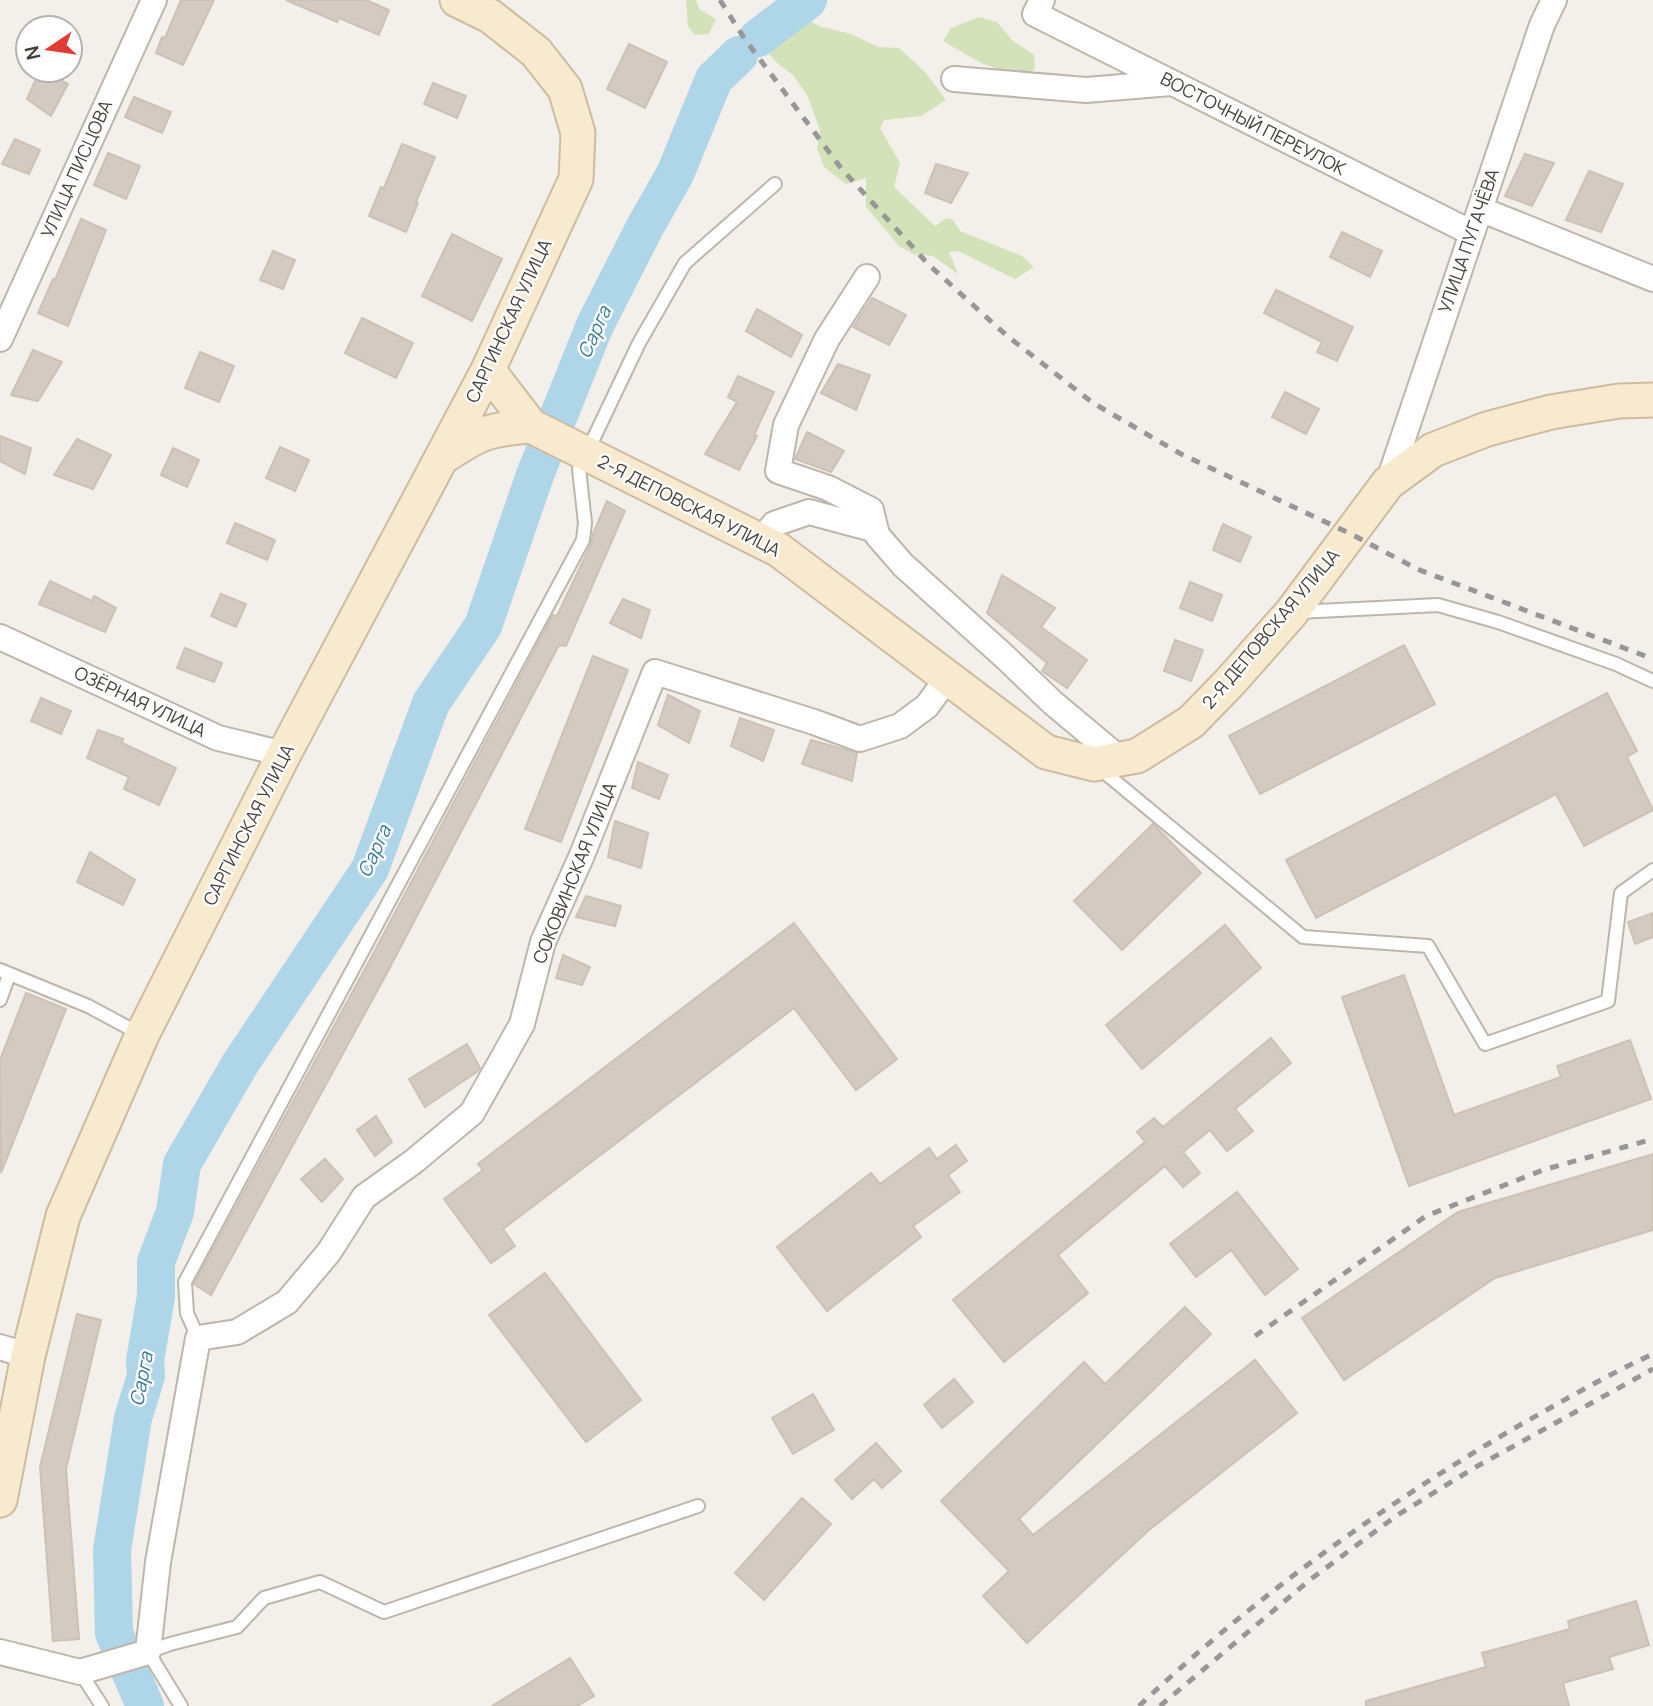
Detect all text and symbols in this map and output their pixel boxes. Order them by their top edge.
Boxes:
north arrow [14,14,84,84]
text: N [18,43,47,62]
street label: ВОСТОЧНЫЙ ПЕРЕУЛОК [1157,66,1350,180]
street label: УЛИЦА ПИСЦОВА [35,95,118,241]
street label: УЛИЦА ПУГАЧЁВА [1432,165,1504,316]
street label: САРГИНСКАЯ УЛИЦА [460,234,557,406]
water label: Сарга [571,301,618,362]
street label: 2-Я ДЕПОВСКАЯ УЛИЦА [594,449,785,562]
street label: 2-Я ДЕПОВСКАЯ УЛИЦА [1196,543,1345,713]
street label: ОЗЁРНАЯ УЛИЦА [71,660,211,742]
street label: САРГИНСКАЯ УЛИЦА [197,739,299,909]
street label: СОКОВИНСКАЯ УЛИЦА [527,778,622,967]
water label: Сарга [351,820,398,881]
water label: Сарга [123,1348,159,1408]

